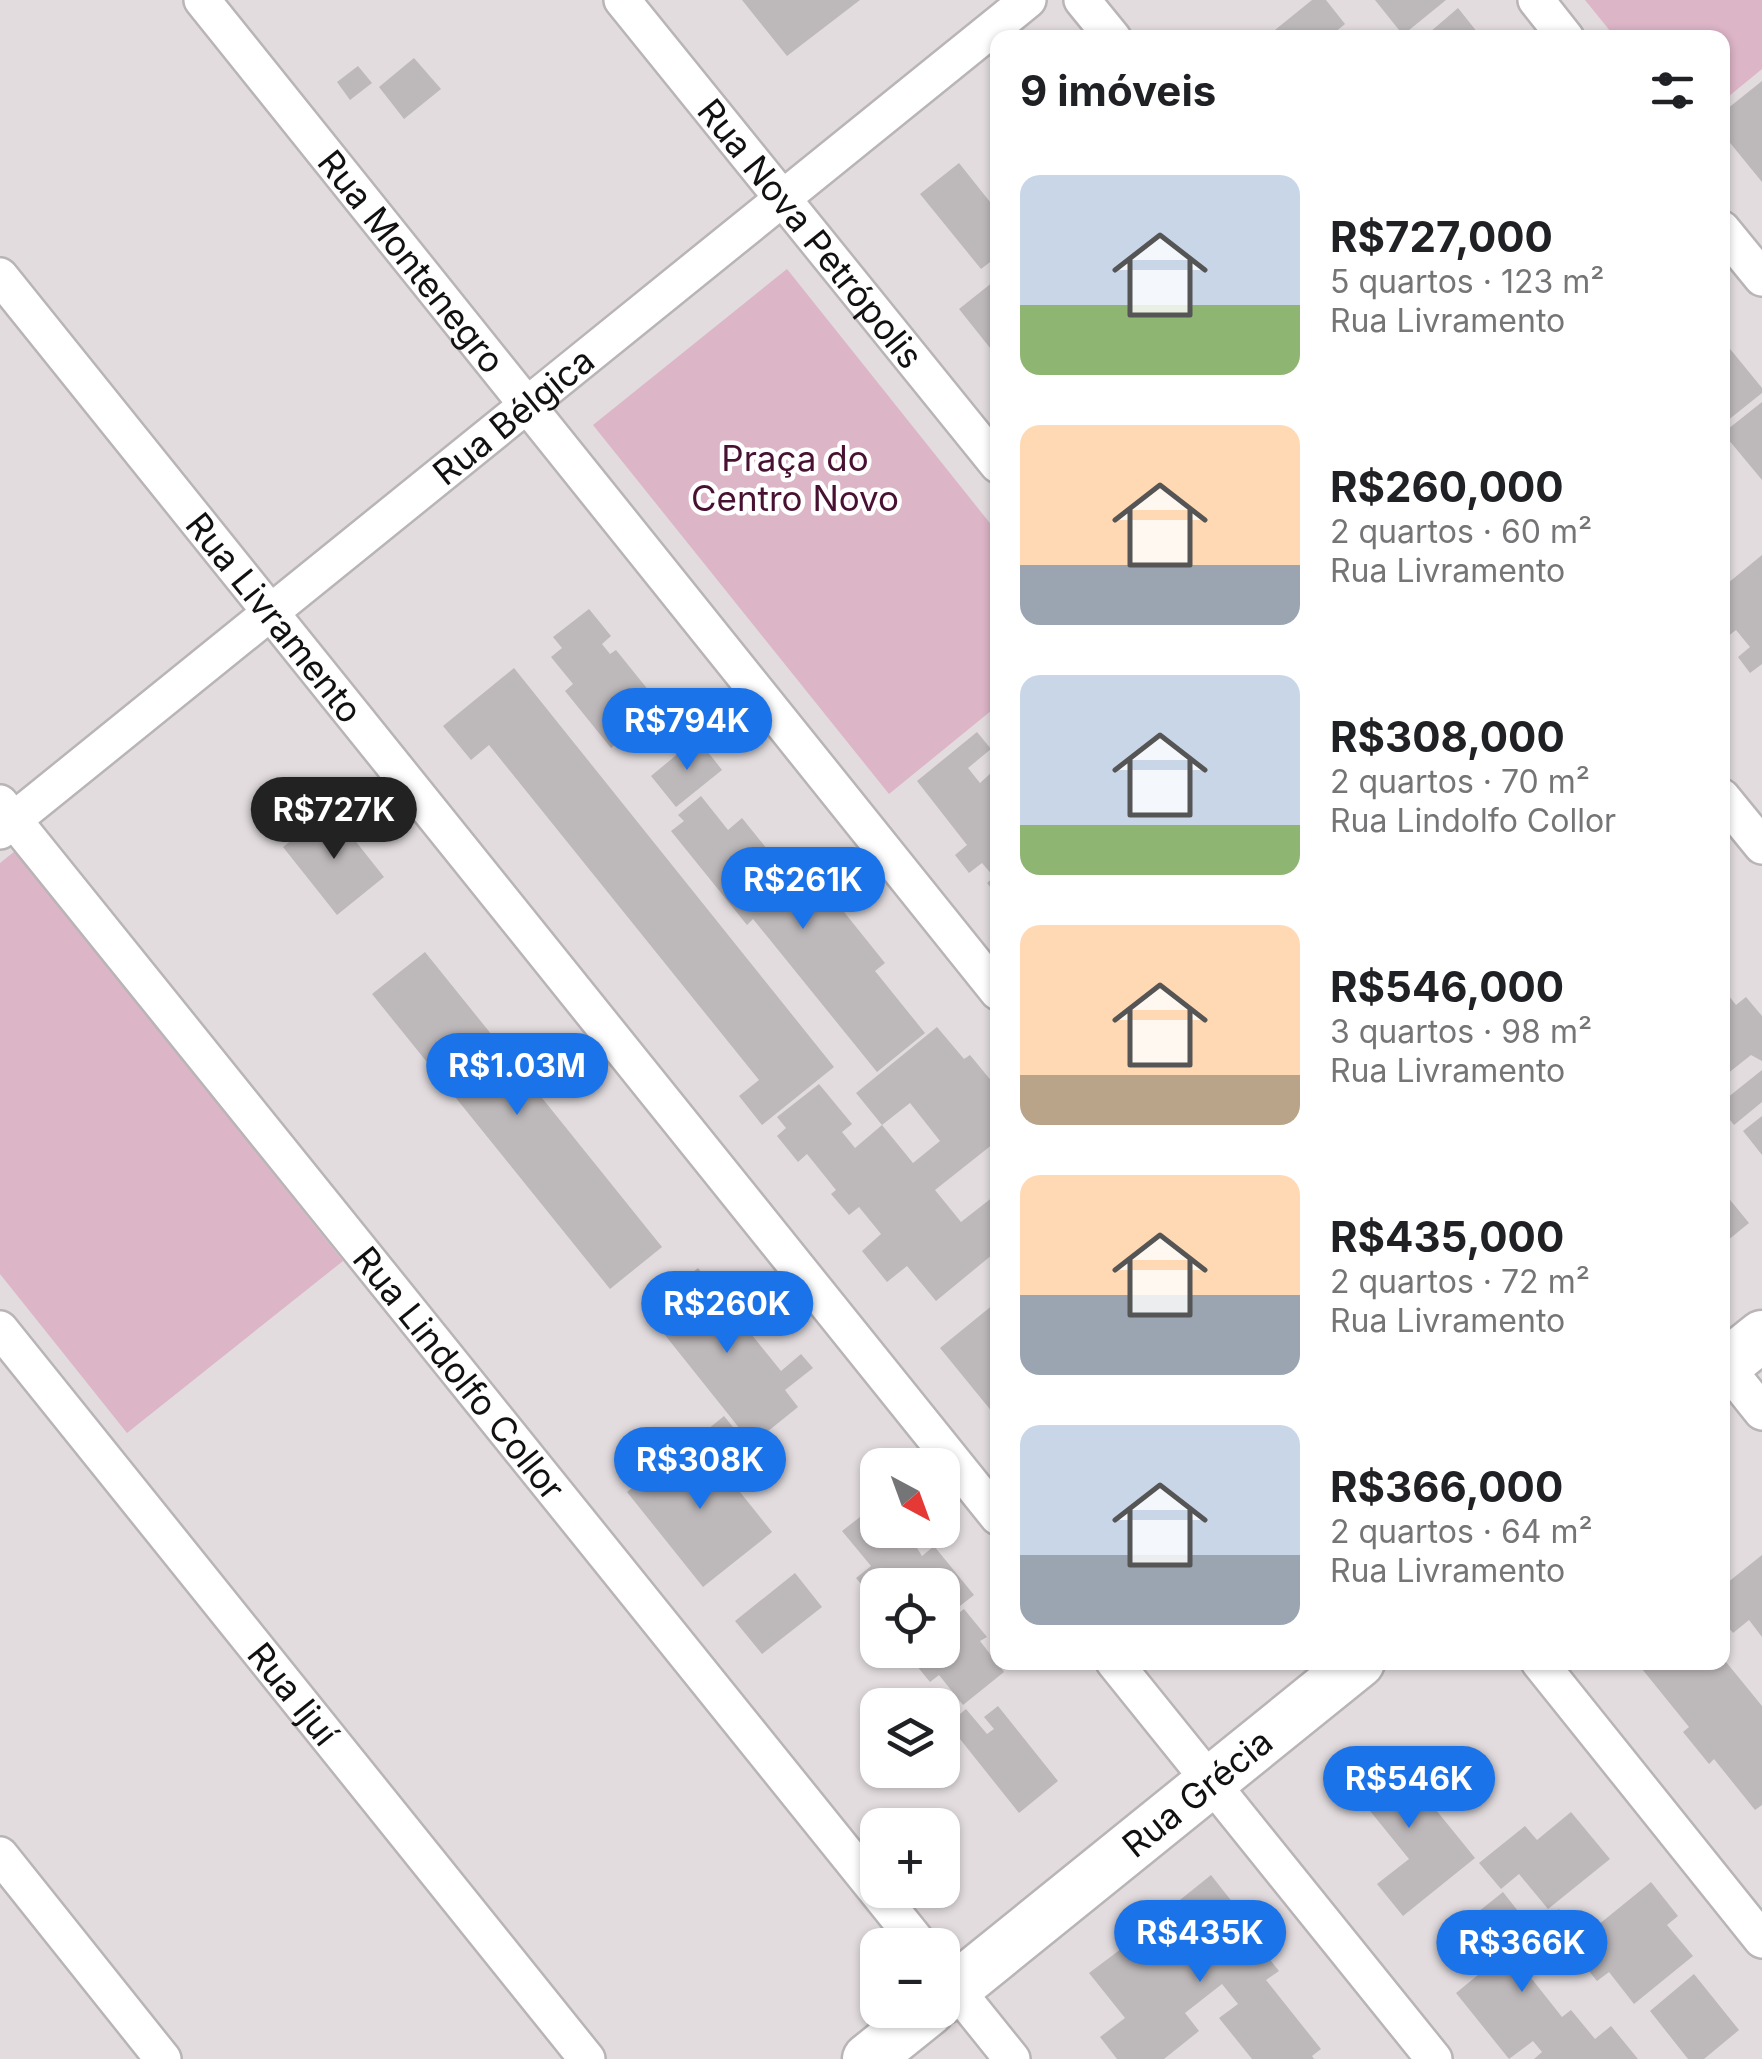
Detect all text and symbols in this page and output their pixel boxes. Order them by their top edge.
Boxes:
icon: filters [1645,63,1700,118]
text: 9 imóveis [1020,65,1216,116]
street label: Rua Nova Petrópolis [689,90,932,376]
street label: Rua Montenegro [310,141,514,381]
text: R$727,000 [1330,211,1553,262]
icon: home [1100,215,1220,335]
text: 5 quartos · 123 m² [1330,262,1604,301]
text: Rua Livramento [1330,301,1565,340]
street label: Rua Bélgica [424,339,602,494]
park label: Praça do Centro Novo [691,437,899,519]
text: R$260,000 [1330,461,1564,512]
icon: home [1100,465,1220,585]
street label: Rua Livramento [177,504,372,731]
text: 2 quartos · 60 m² [1330,512,1592,551]
text: Rua Livramento [1330,551,1565,590]
pin: R$794K [606,688,768,773]
text: R$794K [624,701,750,740]
text: R$308,000 [1330,711,1565,762]
icon: home [1100,715,1220,835]
text: 2 quartos · 70 m² [1330,762,1590,801]
pin: R$727K [253,777,415,862]
text: R$727K [273,790,395,829]
text: Rua Lindolfo Collor [1330,801,1616,840]
pin: R$261K [722,847,884,932]
text: R$261K [743,860,863,899]
text: R$546,000 [1330,961,1564,1012]
icon: home [1100,965,1220,1085]
text: 3 quartos · 98 m² [1330,1012,1592,1051]
pin: R$1.03M [425,1033,609,1118]
text: R$1.03M [448,1046,586,1085]
text: Rua Livramento [1330,1051,1565,1090]
text: R$435,000 [1330,1211,1564,1262]
icon: home [1100,1215,1220,1335]
street label: Rua Lindolfo Collor [345,1238,574,1508]
text: 2 quartos · 72 m² [1330,1262,1590,1301]
pin: R$260K [646,1271,808,1356]
text: R$260K [663,1284,791,1323]
text: Rua Livramento [1330,1301,1565,1340]
pin: R$308K [619,1427,781,1512]
text: R$308K [636,1440,764,1479]
north arrow [860,1448,960,1548]
map controls [860,1448,960,2028]
text: R$366,000 [1330,1461,1563,1512]
icon: home [1100,1465,1220,1585]
text: 2 quartos · 64 m² [1330,1512,1593,1551]
text: Rua Livramento [1330,1551,1565,1590]
button: locate [860,1568,960,1668]
street label: Rua Ijuí [239,1634,347,1754]
button: layers [860,1688,960,1788]
street label: Rua Grécia [1114,1720,1280,1866]
pin: R$546K [1328,1746,1490,1831]
text: R$546K [1345,1759,1473,1798]
button: + [860,1808,960,1908]
pin: R$435K [1119,1900,1281,1985]
pin: R$366K [1441,1910,1603,1995]
text: R$435K [1136,1913,1264,1952]
text: R$366K [1458,1923,1586,1962]
button: − [860,1928,960,2028]

